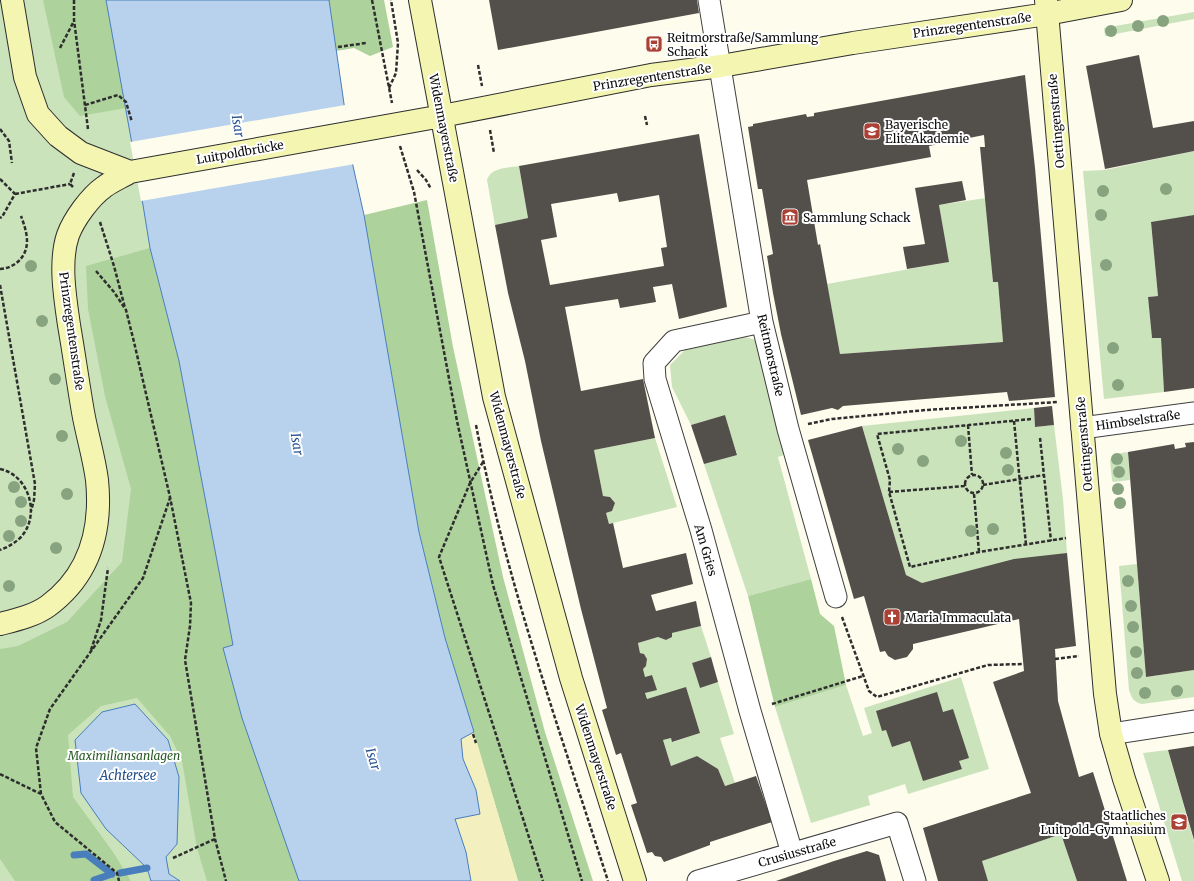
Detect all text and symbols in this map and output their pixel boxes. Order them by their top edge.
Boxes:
street label: Prinzregentenstraße [912,9,1032,41]
place label: Reitmorstraße/Sammlung Schack [667,30,819,59]
bus stop icon: Reitmorstraße/Sammlung Schack [644,34,664,54]
street label: Prinzregentenstraße [592,60,712,94]
street label: Widenmayerstraße [426,71,462,184]
street label: Oettingenstraße [1044,73,1068,169]
water label: Isar [228,113,248,139]
place label: Bayerische EliteAkademie [885,117,969,146]
school or university icon: Bayerische EliteAkademie [862,121,882,141]
street label: Luitpoldbrücke [195,137,285,167]
museum icon: Sammlung Schack [780,207,800,227]
place label: Sammlung Schack [803,210,911,225]
street label: Prinzregentenstraße [56,271,88,391]
street label: Reitmorstraße [754,313,788,397]
street label: Widenmayerstraße [486,389,530,500]
street label: Oettingenstraße [1072,396,1096,492]
street label: Himbselstraße [1095,407,1181,433]
water label: Isar [287,431,307,457]
street label: Am Gries [691,521,721,578]
church icon: Maria Immaculata [882,607,902,627]
place label: Maria Immaculata [905,610,1012,625]
street label: Widenmayerstraße [572,701,620,812]
water label: Isar [362,746,385,773]
park label: Maximiliansanlagen [67,748,180,763]
water label: Achtersee [99,767,157,784]
place label: Staatliches Luitpold-Gymnasium [1040,808,1166,837]
school or university icon: Staatliches Luitpold-Gymnasium [1169,812,1189,832]
street label: Crusiusstraße [756,834,838,870]

